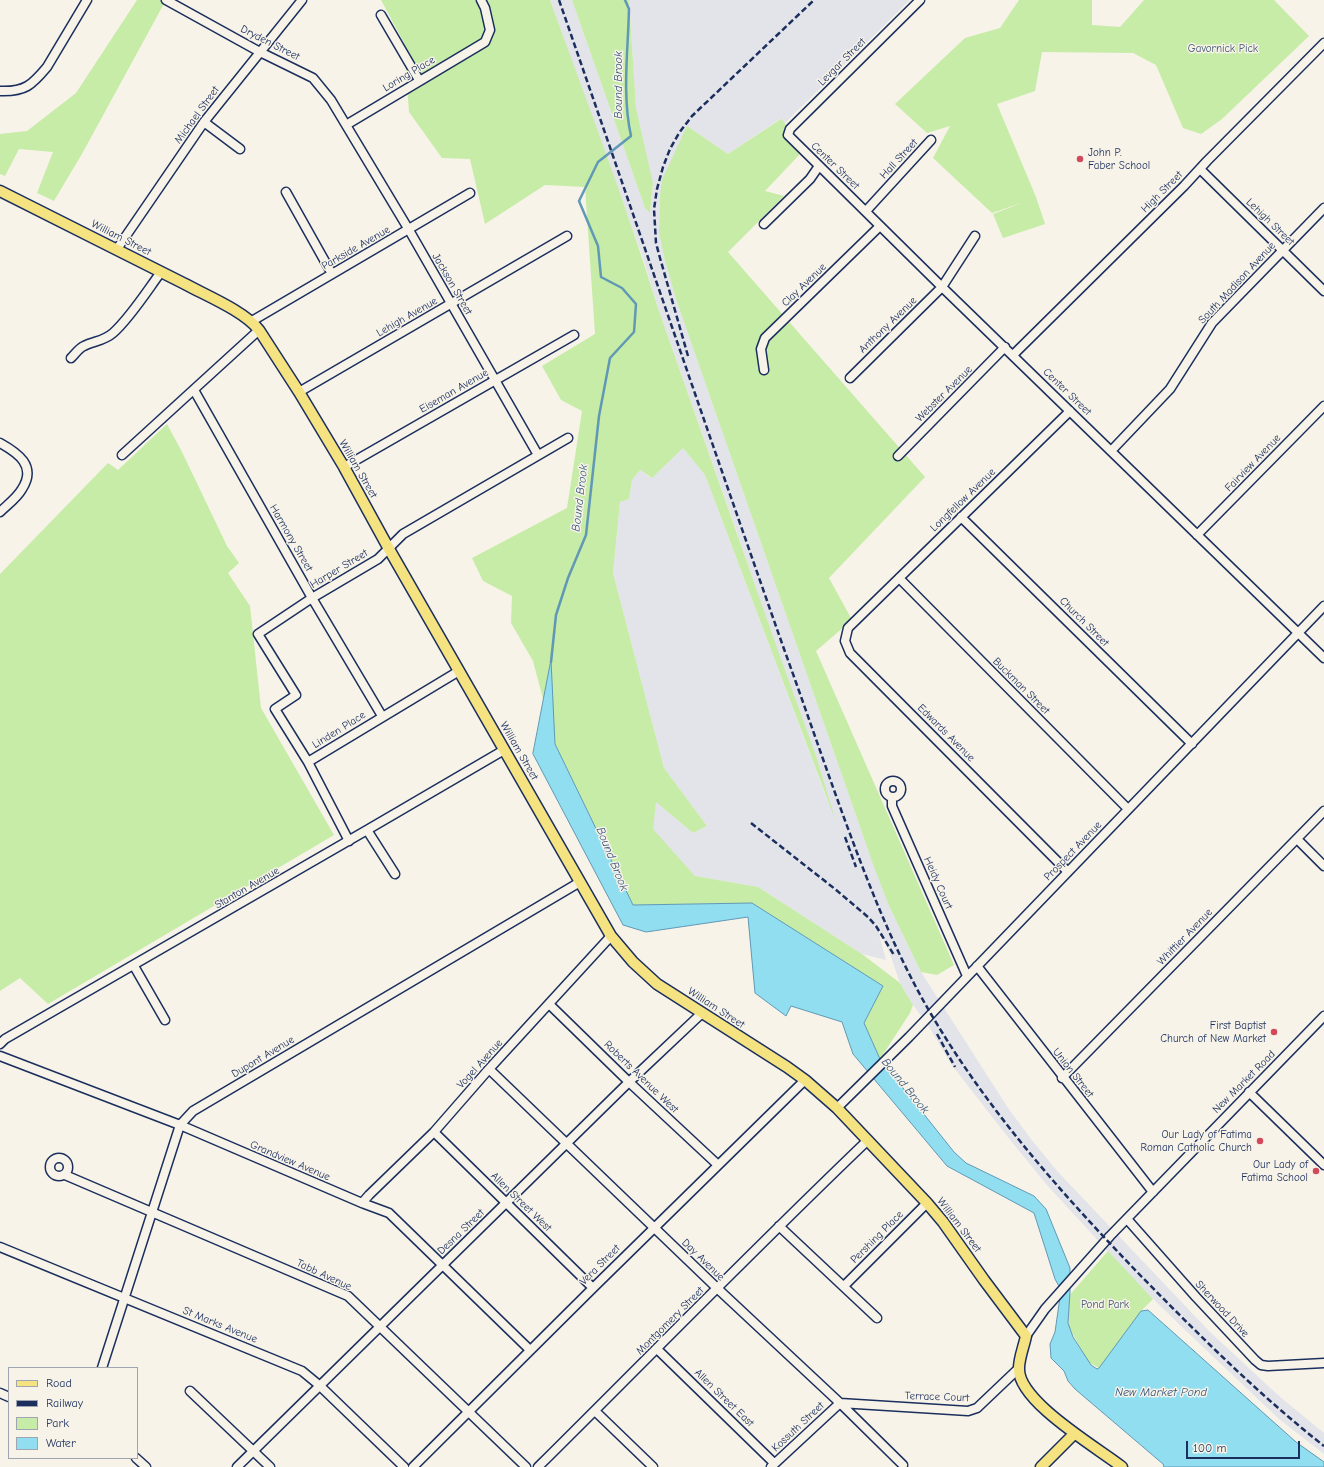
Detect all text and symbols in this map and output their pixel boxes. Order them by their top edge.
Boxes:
street label: Dryden Street [238,22,302,64]
street label: Levgar Street [815,35,869,89]
park label: Gavornick Pick [1188,42,1258,56]
water label: Bound Brook [612,51,626,119]
street label: Loring Place [380,53,438,95]
street label: Michael Street [172,84,222,146]
street label: Hall Street [877,136,921,182]
street label: Center Street [808,140,862,192]
place label: John P. Faber School [1088,146,1150,172]
marker: John P. Faber School [1075,154,1085,164]
street label: High Street [1138,168,1186,216]
street label: Lehigh Street [1243,196,1297,248]
street label: William Street [89,217,153,259]
street label: Parkside Avenue [320,223,392,273]
street label: South Madison Avenue [1196,239,1278,327]
street label: Jackson Street [429,251,475,317]
street label: Clay Avenue [779,260,829,310]
street label: Lehigh Avenue [374,294,440,340]
street label: Anthony Avenue [856,294,920,356]
street label: Webster Avenue [913,363,975,425]
street label: Eiseman Avenue [417,366,491,416]
street label: Center Street [1040,366,1094,418]
street label: Fairview Avenue [1222,432,1284,494]
street label: William Street [336,437,380,501]
water label: Bound Brook [569,464,591,532]
street label: Longfellow Avenue [928,465,998,535]
street label: Harmony Street [267,502,315,574]
street label: Harper Street [308,547,370,591]
street label: Church Street [1056,594,1112,650]
street label: Buckman Street [990,655,1052,717]
street label: Edwards Avenue [914,701,978,765]
street label: Linden Place [310,708,368,752]
street label: William Street [497,719,541,783]
street label: Prospect Avenue [1041,818,1105,884]
water label: Bound Brook [593,825,631,893]
street label: Heidy Court [921,855,955,911]
street label: Stanton Avenue [212,864,282,912]
street label: Whittier Avenue [1155,906,1215,968]
street label: William Street [685,985,747,1031]
place label: First Baptist Church of New Market [1160,1019,1266,1045]
marker: First Baptist Church of New Market [1269,1027,1279,1037]
street label: Dupont Avenue [229,1033,297,1081]
street label: Vogel Avenue [454,1037,506,1091]
street label: Roberts Avenue West [601,1038,681,1116]
street label: Union Street [1050,1046,1096,1100]
street label: New Market Road [1210,1048,1278,1116]
water label: Bound Brook [878,1055,932,1117]
place label: Our Lady of Fatima Roman Catholic Church [1141,1128,1252,1154]
marker: Our Lady of Fatima Roman Catholic Church [1255,1136,1265,1146]
street label: Grandview Avenue [248,1138,332,1184]
place label: Our Lady of Fatima School [1241,1158,1308,1184]
marker: Our Lady of Fatima School [1311,1166,1321,1176]
street label: Allen Street West [488,1170,554,1234]
street label: William Street [934,1195,984,1255]
street label: Desna Street [435,1206,487,1258]
street label: Pershing Place [848,1208,906,1266]
street label: Day Avenue [679,1236,727,1284]
street label: Vera Street [577,1242,623,1288]
street label: Tabb Avenue [294,1256,354,1294]
street label: Sherwood Drive [1192,1278,1252,1340]
street label: Montgomery Street [633,1284,707,1358]
park label: Pond Park [1081,1298,1129,1312]
street label: St Marks Avenue [181,1304,259,1346]
street label: Allen Street East [691,1366,757,1430]
legend [8,1367,138,1459]
text: Road [46,1376,72,1390]
water label: New Market Pond [1115,1386,1207,1400]
street label: Terrace Court [904,1389,970,1405]
text: Railway [46,1396,83,1410]
street label: Kossuth Street [769,1399,827,1455]
text: Park [46,1416,69,1430]
scale bar [1188,1433,1302,1459]
text: Water [46,1436,76,1450]
text: 100 m [1193,1441,1226,1455]

